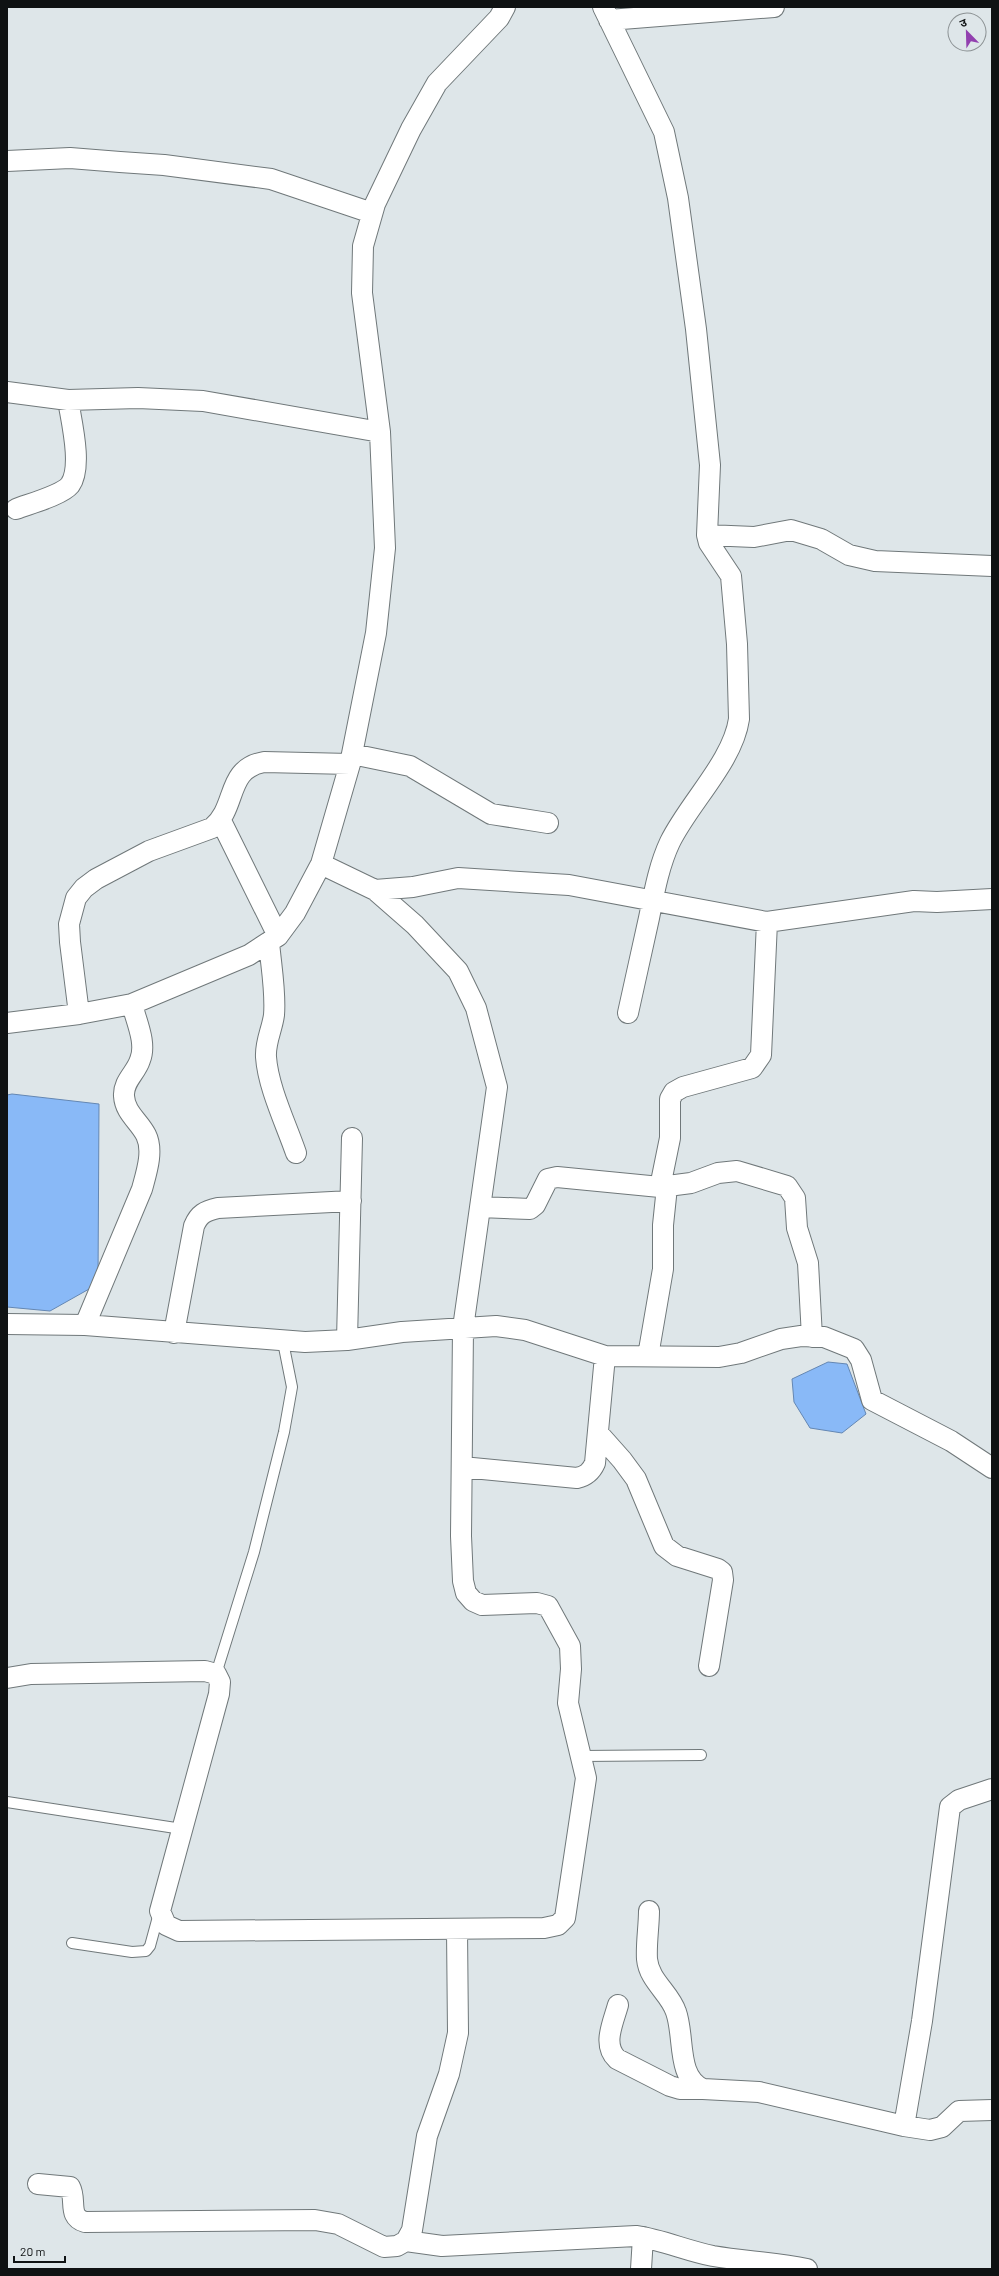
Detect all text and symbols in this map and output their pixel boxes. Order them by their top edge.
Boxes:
north arrow [947,12,987,52]
text: उ [957,15,969,30]
scale bar [14,2238,65,2264]
text: 20 m [20,2244,46,2258]

